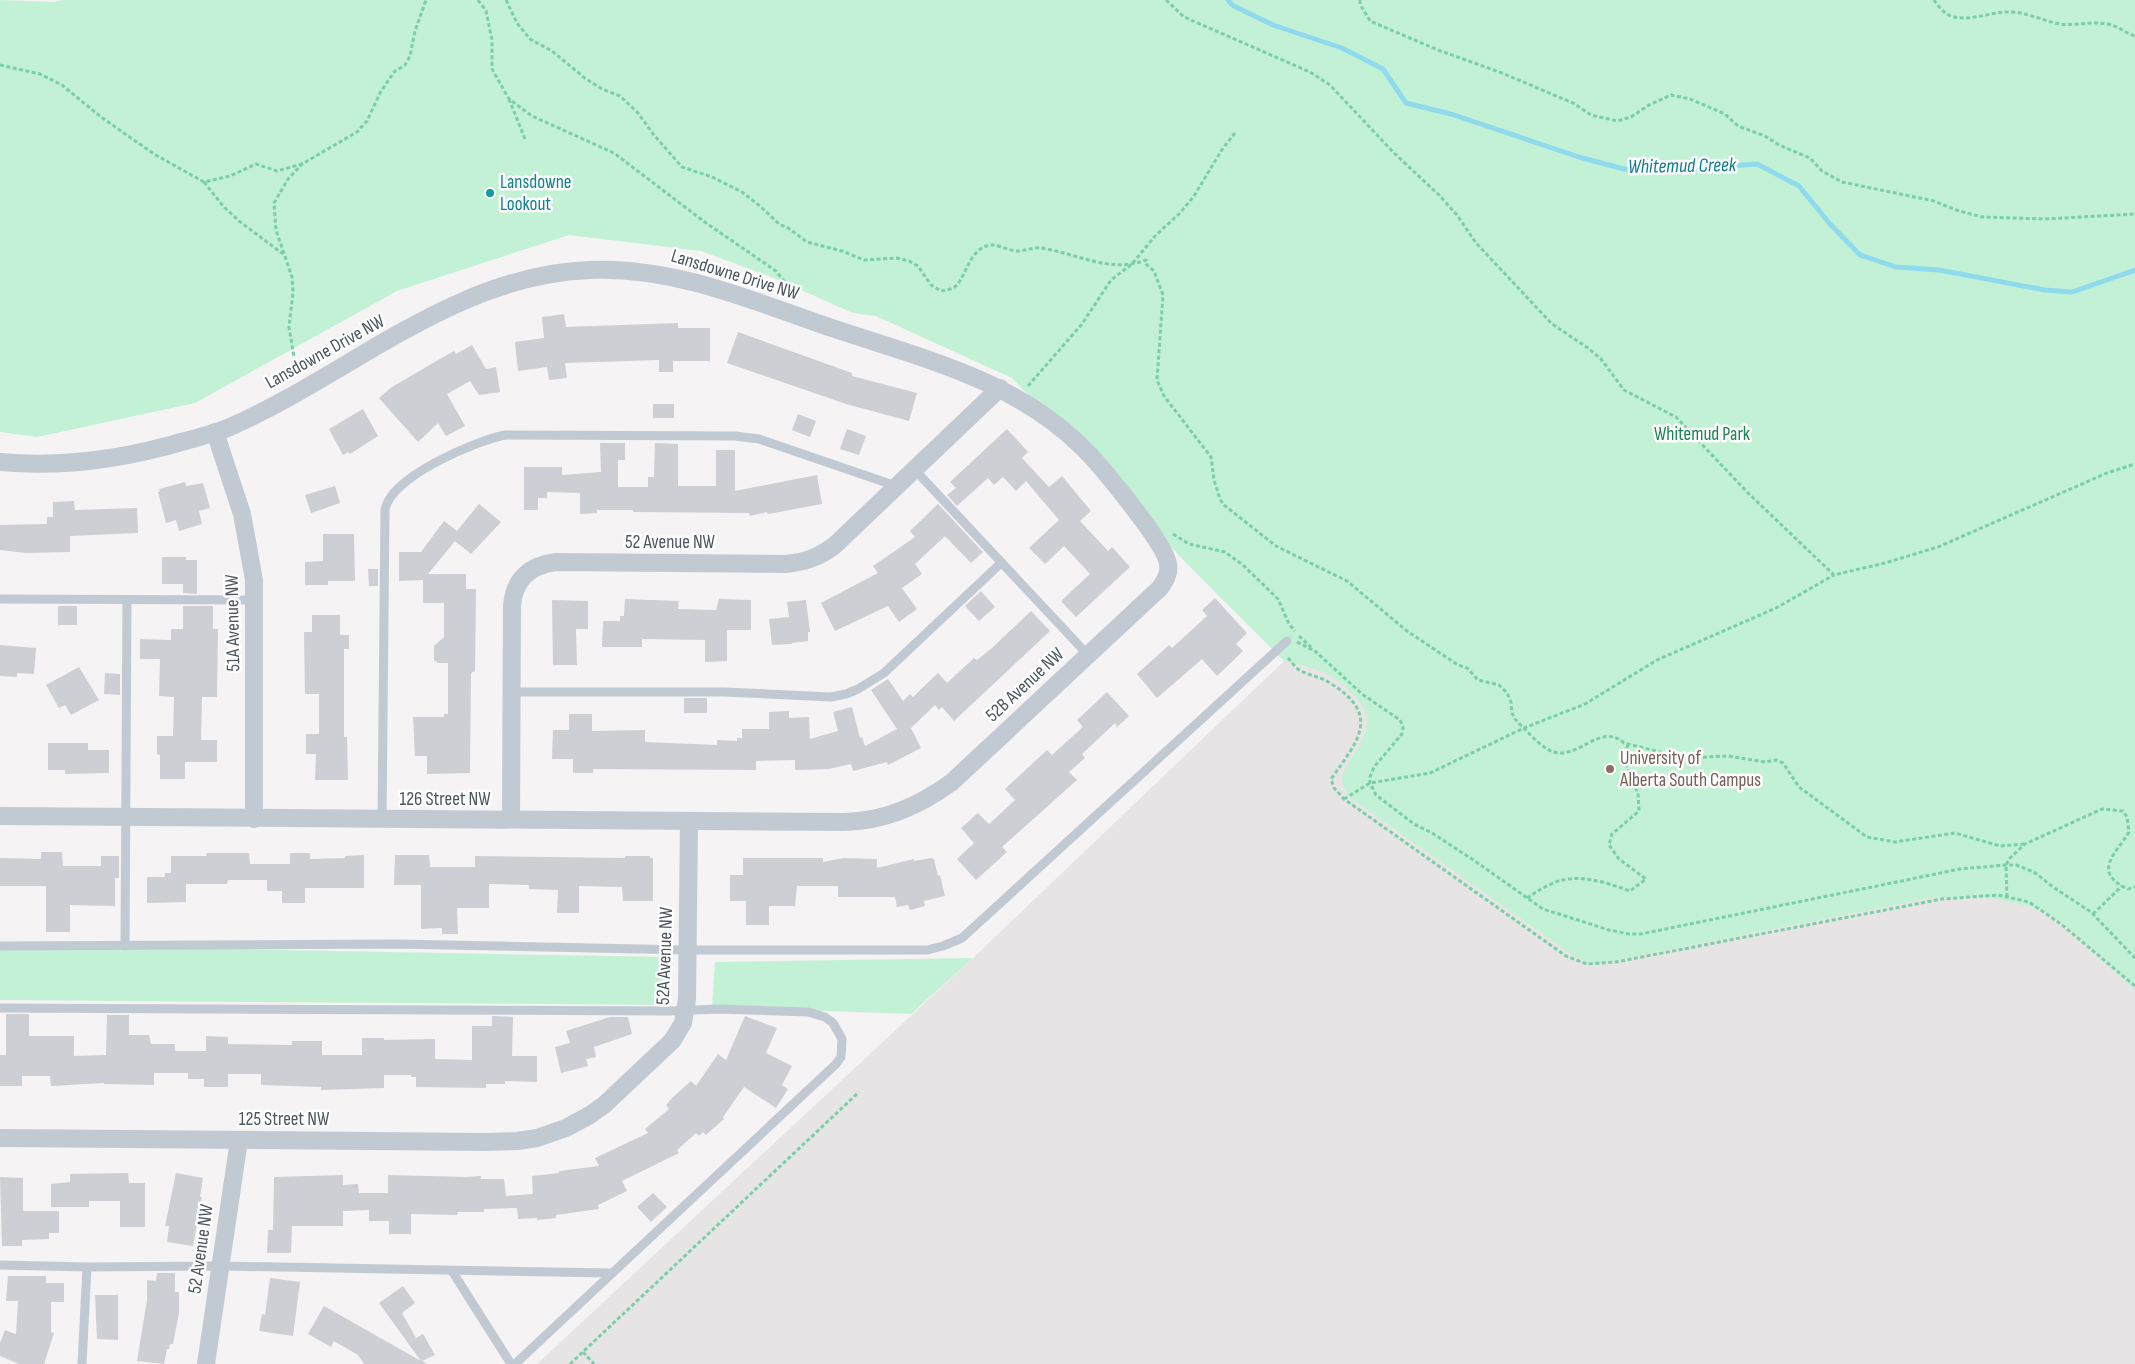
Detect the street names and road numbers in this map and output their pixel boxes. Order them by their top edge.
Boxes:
street label: Lansdowne Drive NW [668,245,802,306]
street label: Lansdowne Drive NW [261,309,389,394]
street label: 52 Avenue NW [625,531,716,554]
street label: 51A Avenue NW [221,574,245,672]
street label: 52B Avenue NW [981,643,1069,727]
street label: 126 Street NW [399,788,491,811]
street label: 52A Avenue NW [652,906,678,1005]
street label: 125 Street NW [239,1108,330,1131]
street label: 52 Avenue NW [183,1202,219,1295]

